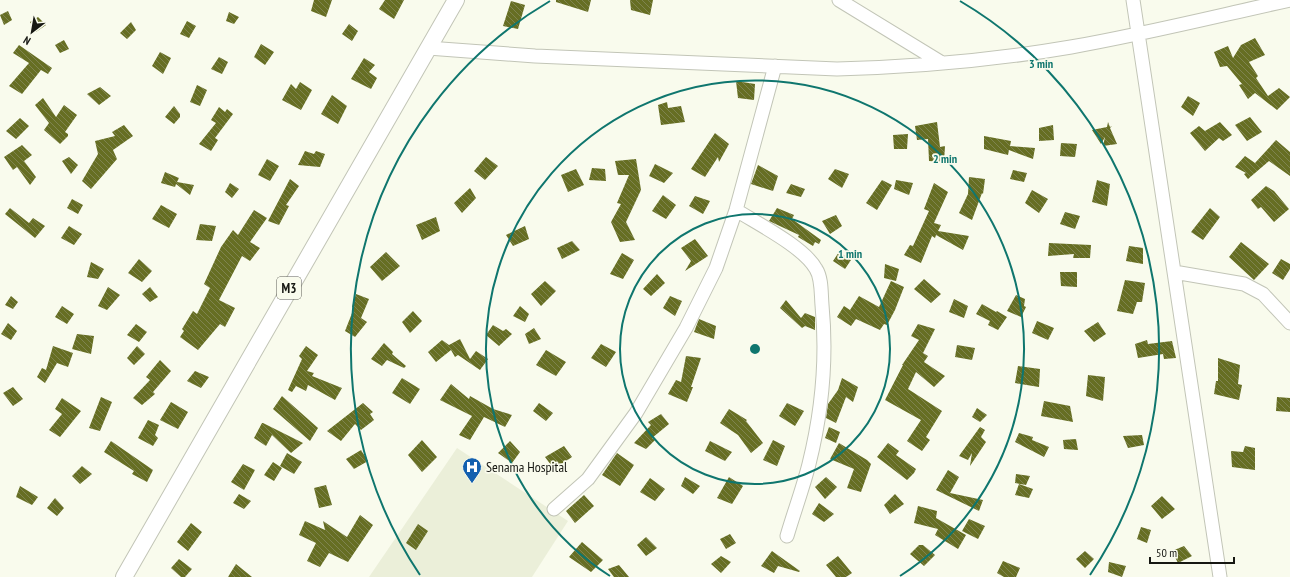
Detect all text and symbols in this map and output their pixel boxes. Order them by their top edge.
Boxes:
north arrow [12,12,52,52]
text: N [21,33,33,48]
text: 3 min [1029,56,1053,71]
text: 2 min [933,151,957,166]
text: 1 min [838,246,862,261]
road number: M3 [277,277,301,299]
centre of rings [748,342,762,356]
hospital icon: Senama Hospital [461,456,483,484]
place label: Senama Hospital [486,458,568,476]
scale bar [1150,539,1234,565]
text: 50 m [1156,545,1177,560]

